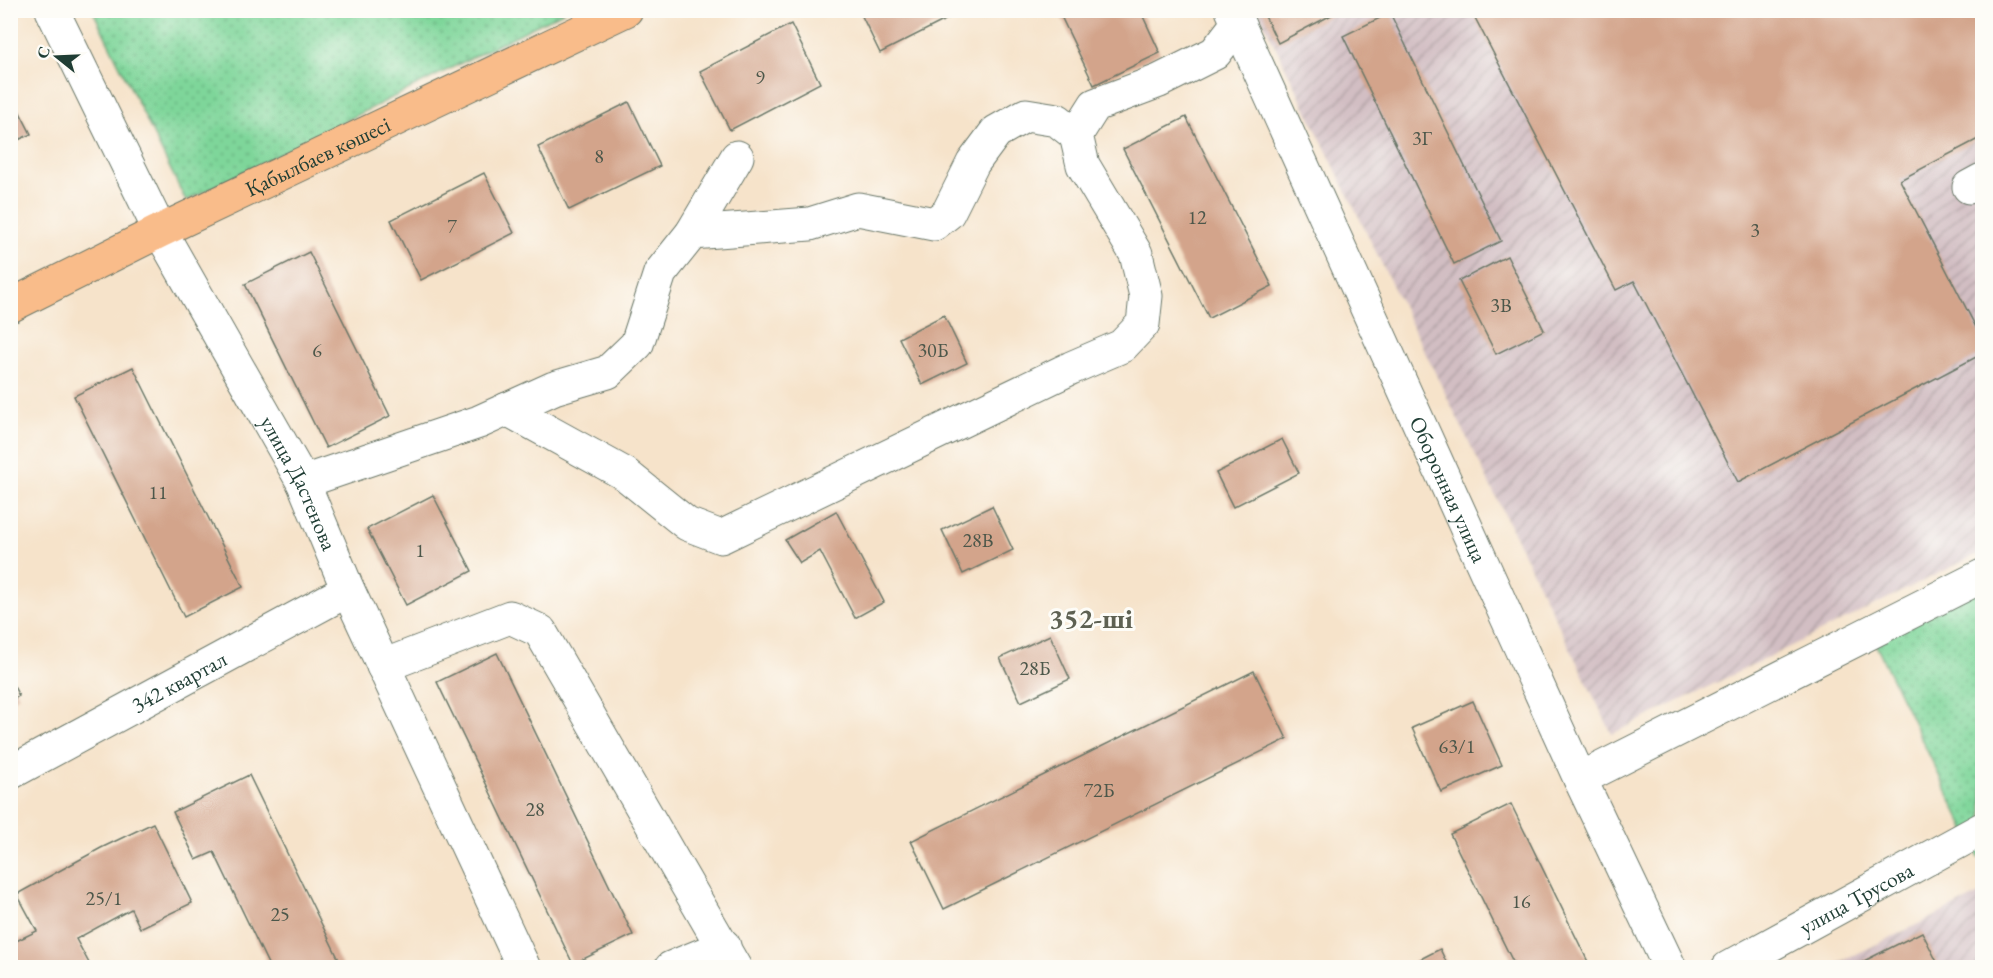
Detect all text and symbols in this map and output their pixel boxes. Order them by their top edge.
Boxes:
north arrow [27,27,87,87]
text: С [31,44,55,61]
house number: 9 [755,64,765,90]
street label: Қабылбаев көшесі [240,110,395,204]
house number: 3Г [1412,125,1433,151]
house number: 8 [594,143,604,169]
house number: 12 [1187,204,1207,230]
house number: 7 [447,213,457,239]
house number: 3 [1750,217,1760,243]
house number: 3В [1490,292,1512,318]
house number: 6 [312,337,322,363]
house number: 30Б [918,337,949,363]
street label: улица Дастенова [253,410,344,555]
street label: Оборонная улица [1403,412,1494,567]
house number: 11 [148,479,168,505]
house number: 28В [963,527,993,553]
house number: 1 [415,537,425,563]
district label: 352-ші [1049,600,1133,636]
street label: 342 квартал [126,644,232,720]
house number: 28Б [1020,655,1051,681]
house number: 63/1 [1439,733,1475,759]
house number: 72Б [1084,777,1115,803]
house number: 28 [525,796,545,822]
street label: улица Трусова [1794,855,1919,941]
house number: 25/1 [86,885,122,911]
house number: 16 [1511,888,1531,914]
house number: 25 [270,901,290,927]

